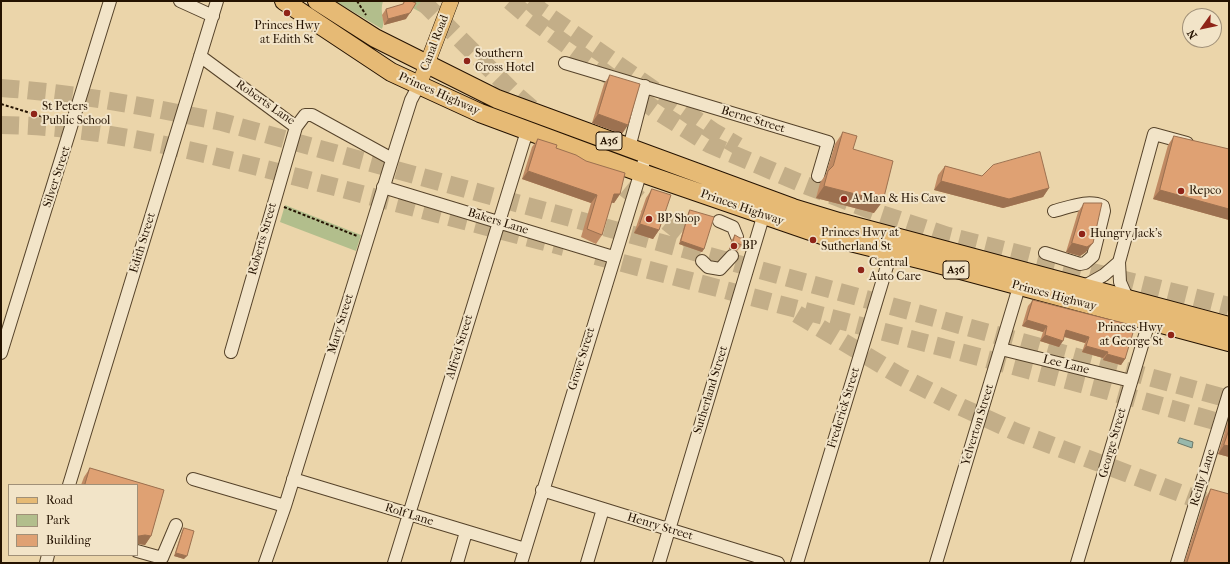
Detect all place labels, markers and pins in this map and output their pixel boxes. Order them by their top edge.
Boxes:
marker: Princes Hwy at Edith St [282,8,292,18]
place label: Princes Hwy at Edith St [254,19,320,47]
place label: Southern Cross Hotel [475,47,534,75]
marker: Southern Cross Hotel [462,56,472,66]
place label: St Peters Public School [42,100,110,128]
marker: St Peters Public School [29,109,39,119]
place label: Repco [1189,184,1221,198]
marker: Repco [1176,186,1186,196]
place label: A Man & His Cave [852,192,946,206]
marker: A Man & His Cave [839,194,849,204]
place label: BP Shop [657,212,700,226]
marker: BP Shop [644,214,654,224]
place label: Princes Hwy at Sutherland St [821,226,899,254]
place label: Hungry Jack's [1090,227,1162,241]
marker: Hungry Jack's [1077,229,1087,239]
marker: Princes Hwy at Sutherland St [808,235,818,245]
place label: BP [742,239,757,253]
marker: BP [729,241,739,251]
place label: Central Auto Care [869,256,921,284]
marker: Central Auto Care [856,265,866,275]
place label: Princes Hwy at George St [1097,321,1163,349]
marker: Princes Hwy at George St [1166,330,1176,340]

